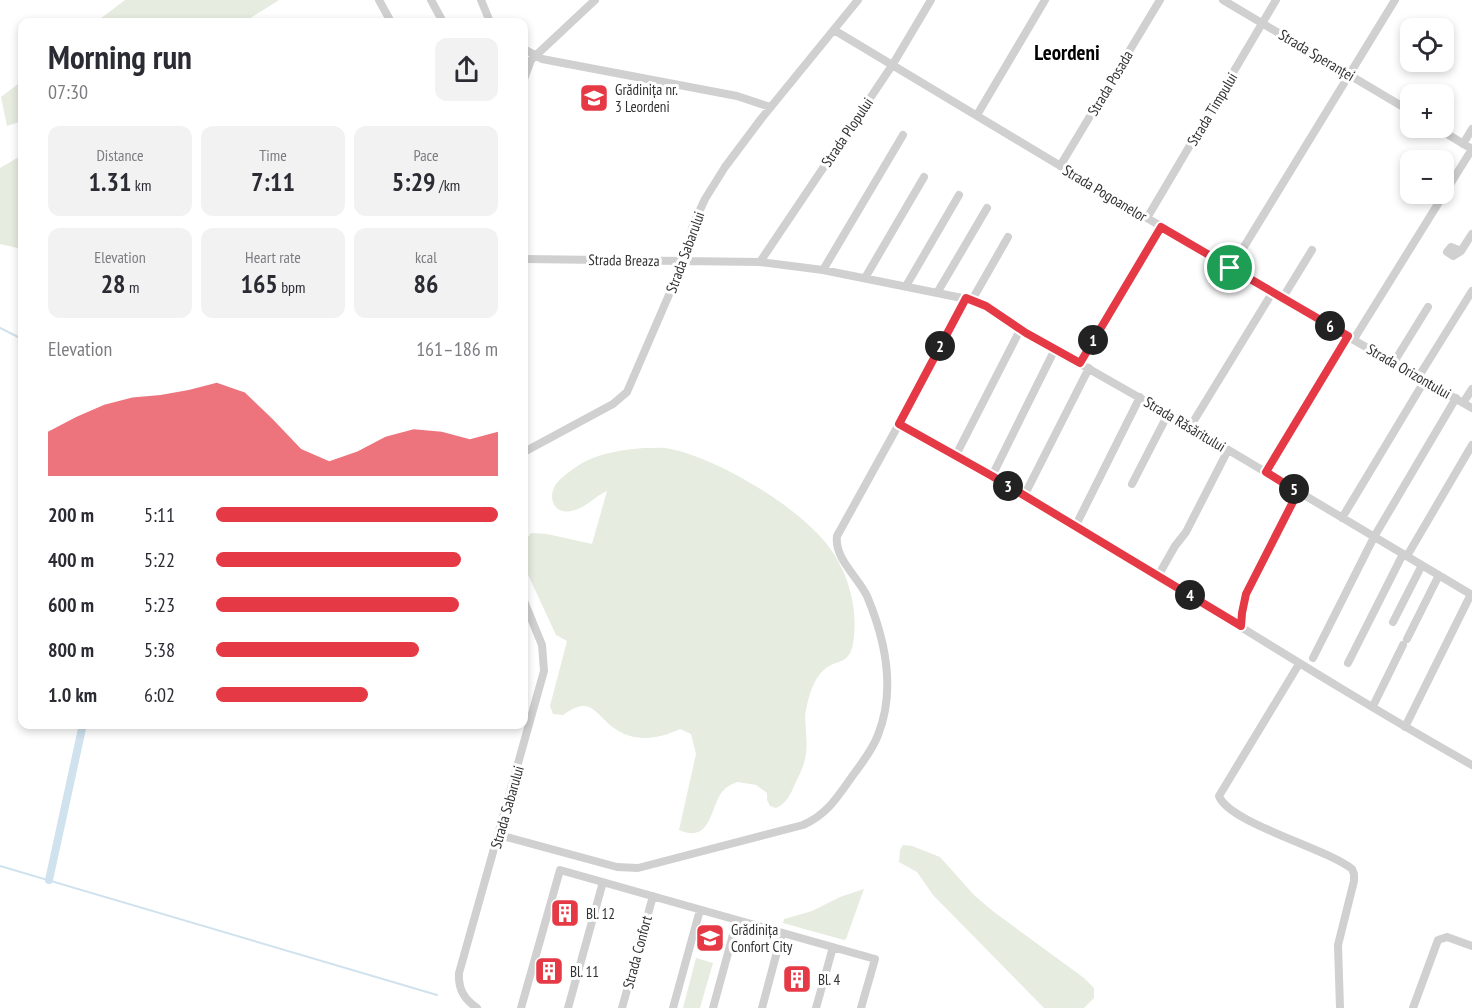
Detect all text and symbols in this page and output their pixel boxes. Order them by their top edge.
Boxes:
map controls [1400,18,1454,204]
button: locate [1400,18,1454,72]
street label: Strada Speranței [1275,25,1359,85]
text: Morning run [48,35,192,78]
button: share [435,38,498,101]
district label: Leordeni [1034,39,1100,66]
street label: Strada Posada [1083,47,1137,119]
street label: Strada Timpului [1183,69,1241,149]
text: 07:30 [48,79,88,105]
place label: Grădinița nr. 3 Leordeni [615,80,678,116]
school or university icon: Grădinița nr. 3 Leordeni [578,82,610,114]
button: + [1400,84,1454,138]
street label: Strada Plopului [817,94,877,170]
text: Distance [96,145,144,165]
text: Time [259,145,287,165]
text: Pace [413,145,439,165]
button: − [1400,150,1454,204]
street label: Strada Pogoanelor [1059,160,1151,226]
text: 1.31 [89,165,131,198]
text: 7:11 [251,165,295,198]
text: 5:29 [392,165,436,198]
text: km [131,175,151,195]
text: /km [436,175,460,195]
street label: Strada Sabarului [662,209,708,295]
pin [1204,242,1255,293]
text: Elevation [94,247,146,267]
text: Heart rate [245,247,301,267]
text: kcal [415,247,437,267]
street label: Strada Breaza [588,250,660,270]
icon: arrive [1213,251,1246,284]
text: 28 [101,267,126,300]
text: 165 [240,267,278,300]
text: 86 [414,267,438,300]
text: m [126,277,139,297]
text: bpm [278,277,306,297]
pin: 6 [1315,311,1345,341]
text: 6 [1326,316,1334,336]
pin: 1 [1078,325,1108,355]
text: 1 [1089,330,1097,350]
pin: 2 [925,331,955,361]
text: Elevation [48,336,112,362]
text: 161–186 m [416,336,498,362]
text: 2 [936,336,944,356]
street label: Strada Orizontului [1363,339,1455,403]
street label: Strada Răsăritului [1141,392,1229,456]
pin: 3 [993,471,1023,501]
pin: 5 [1279,474,1309,504]
text: 3 [1004,476,1012,496]
text: 5 [1290,479,1298,499]
text: 200 m [48,502,94,528]
text: 5:11 [144,502,175,528]
text: 400 m [48,547,94,573]
text: 5:22 [144,547,175,573]
pin: 4 [1175,580,1205,610]
text: 4 [1186,585,1194,605]
text: 600 m [48,592,94,618]
text: 5:23 [144,592,175,618]
text: 800 m [48,637,94,663]
text: 5:38 [144,637,175,663]
text: 1.0 km [48,682,97,708]
text: 6:02 [144,682,175,708]
street label: Strada Sabarului [486,763,528,851]
building icon: Bl. 12 [549,897,581,929]
place label: Bl. 12 [586,904,615,923]
street label: Strada Confort [618,913,656,991]
place label: Grădinița Confort City [731,920,793,956]
school or university icon: Grădinița Confort City [694,922,726,954]
building icon: Bl. 11 [533,955,565,987]
place label: Bl. 11 [570,962,599,981]
building icon: Bl. 4 [781,963,813,995]
place label: Bl. 4 [818,970,840,989]

